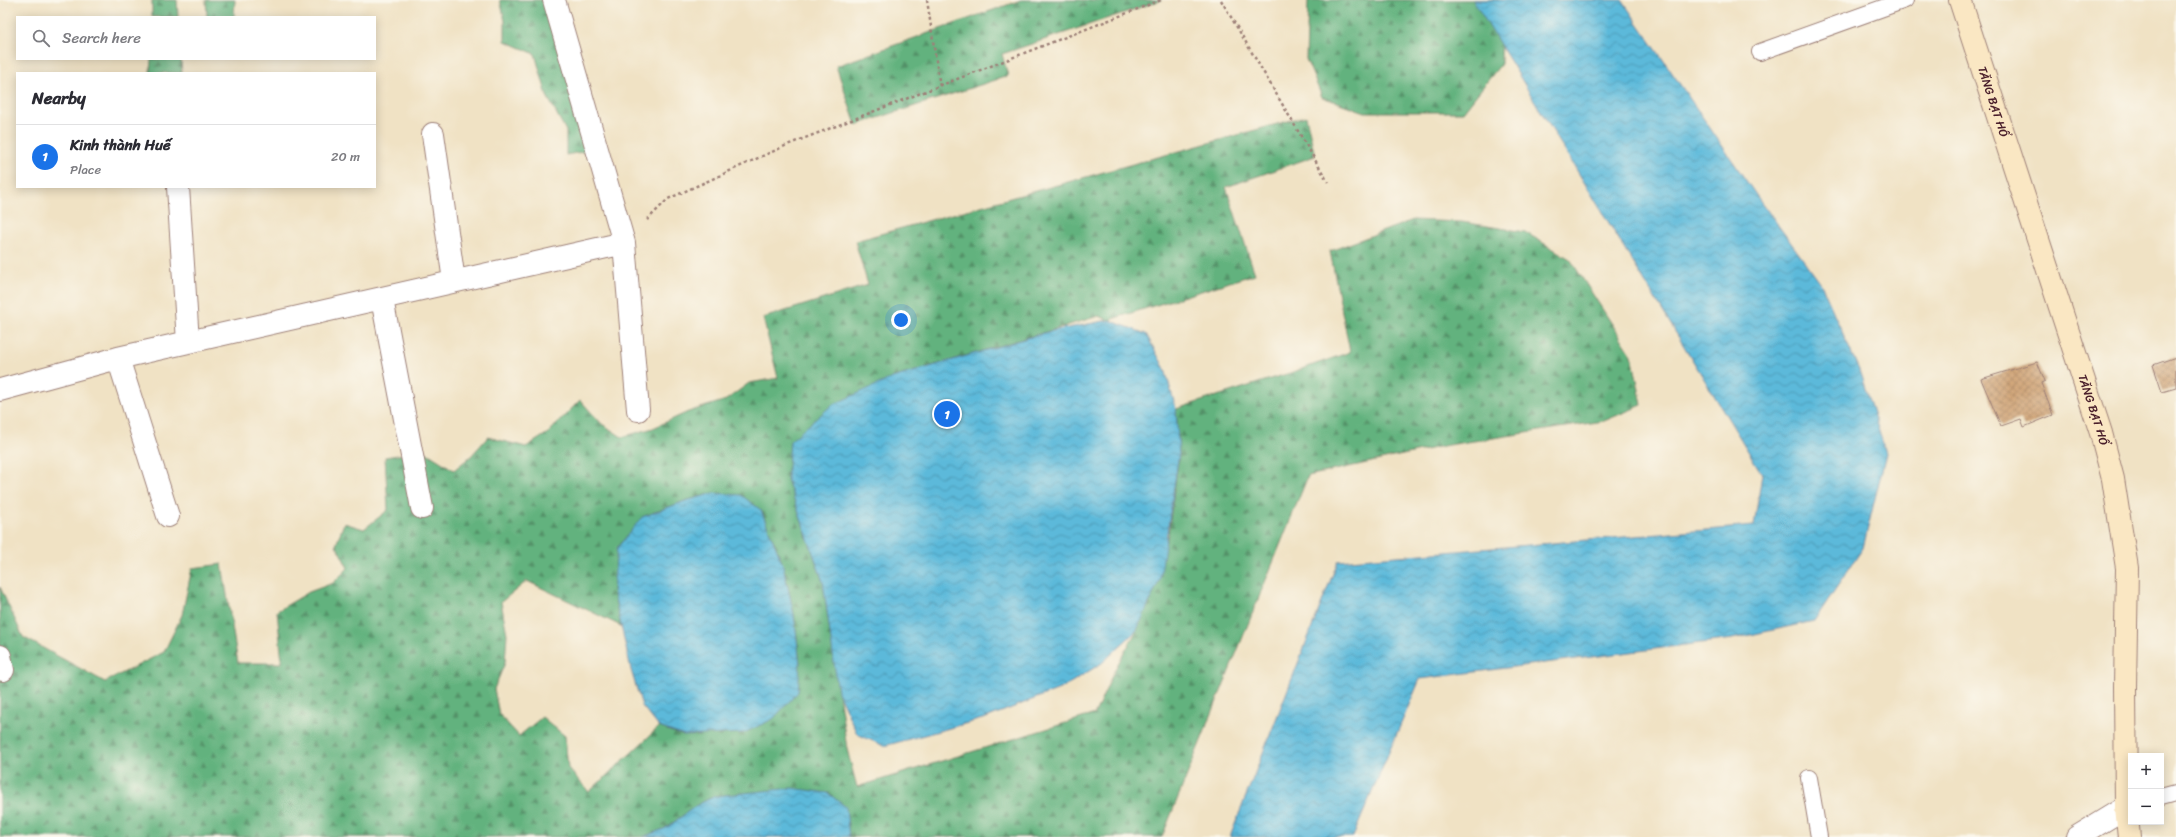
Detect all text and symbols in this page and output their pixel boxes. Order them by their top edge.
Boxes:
search box [16,16,376,60]
text: Search here [62,25,141,51]
icon: search [30,27,52,49]
street label: TĂNG BẠT HỔ [1971,63,2015,141]
text: Nearby [32,83,86,113]
text: Kinh thành Huế [70,132,171,158]
text: 1 [42,145,48,168]
text: 20 m [331,145,360,168]
text: Place [70,158,101,181]
your location [891,310,911,330]
street label: TĂNG BẠT HỔ [2072,371,2115,449]
pin: 1 [934,399,960,429]
map controls [2128,753,2164,825]
button: + [2128,753,2164,789]
button: − [2128,789,2164,825]

